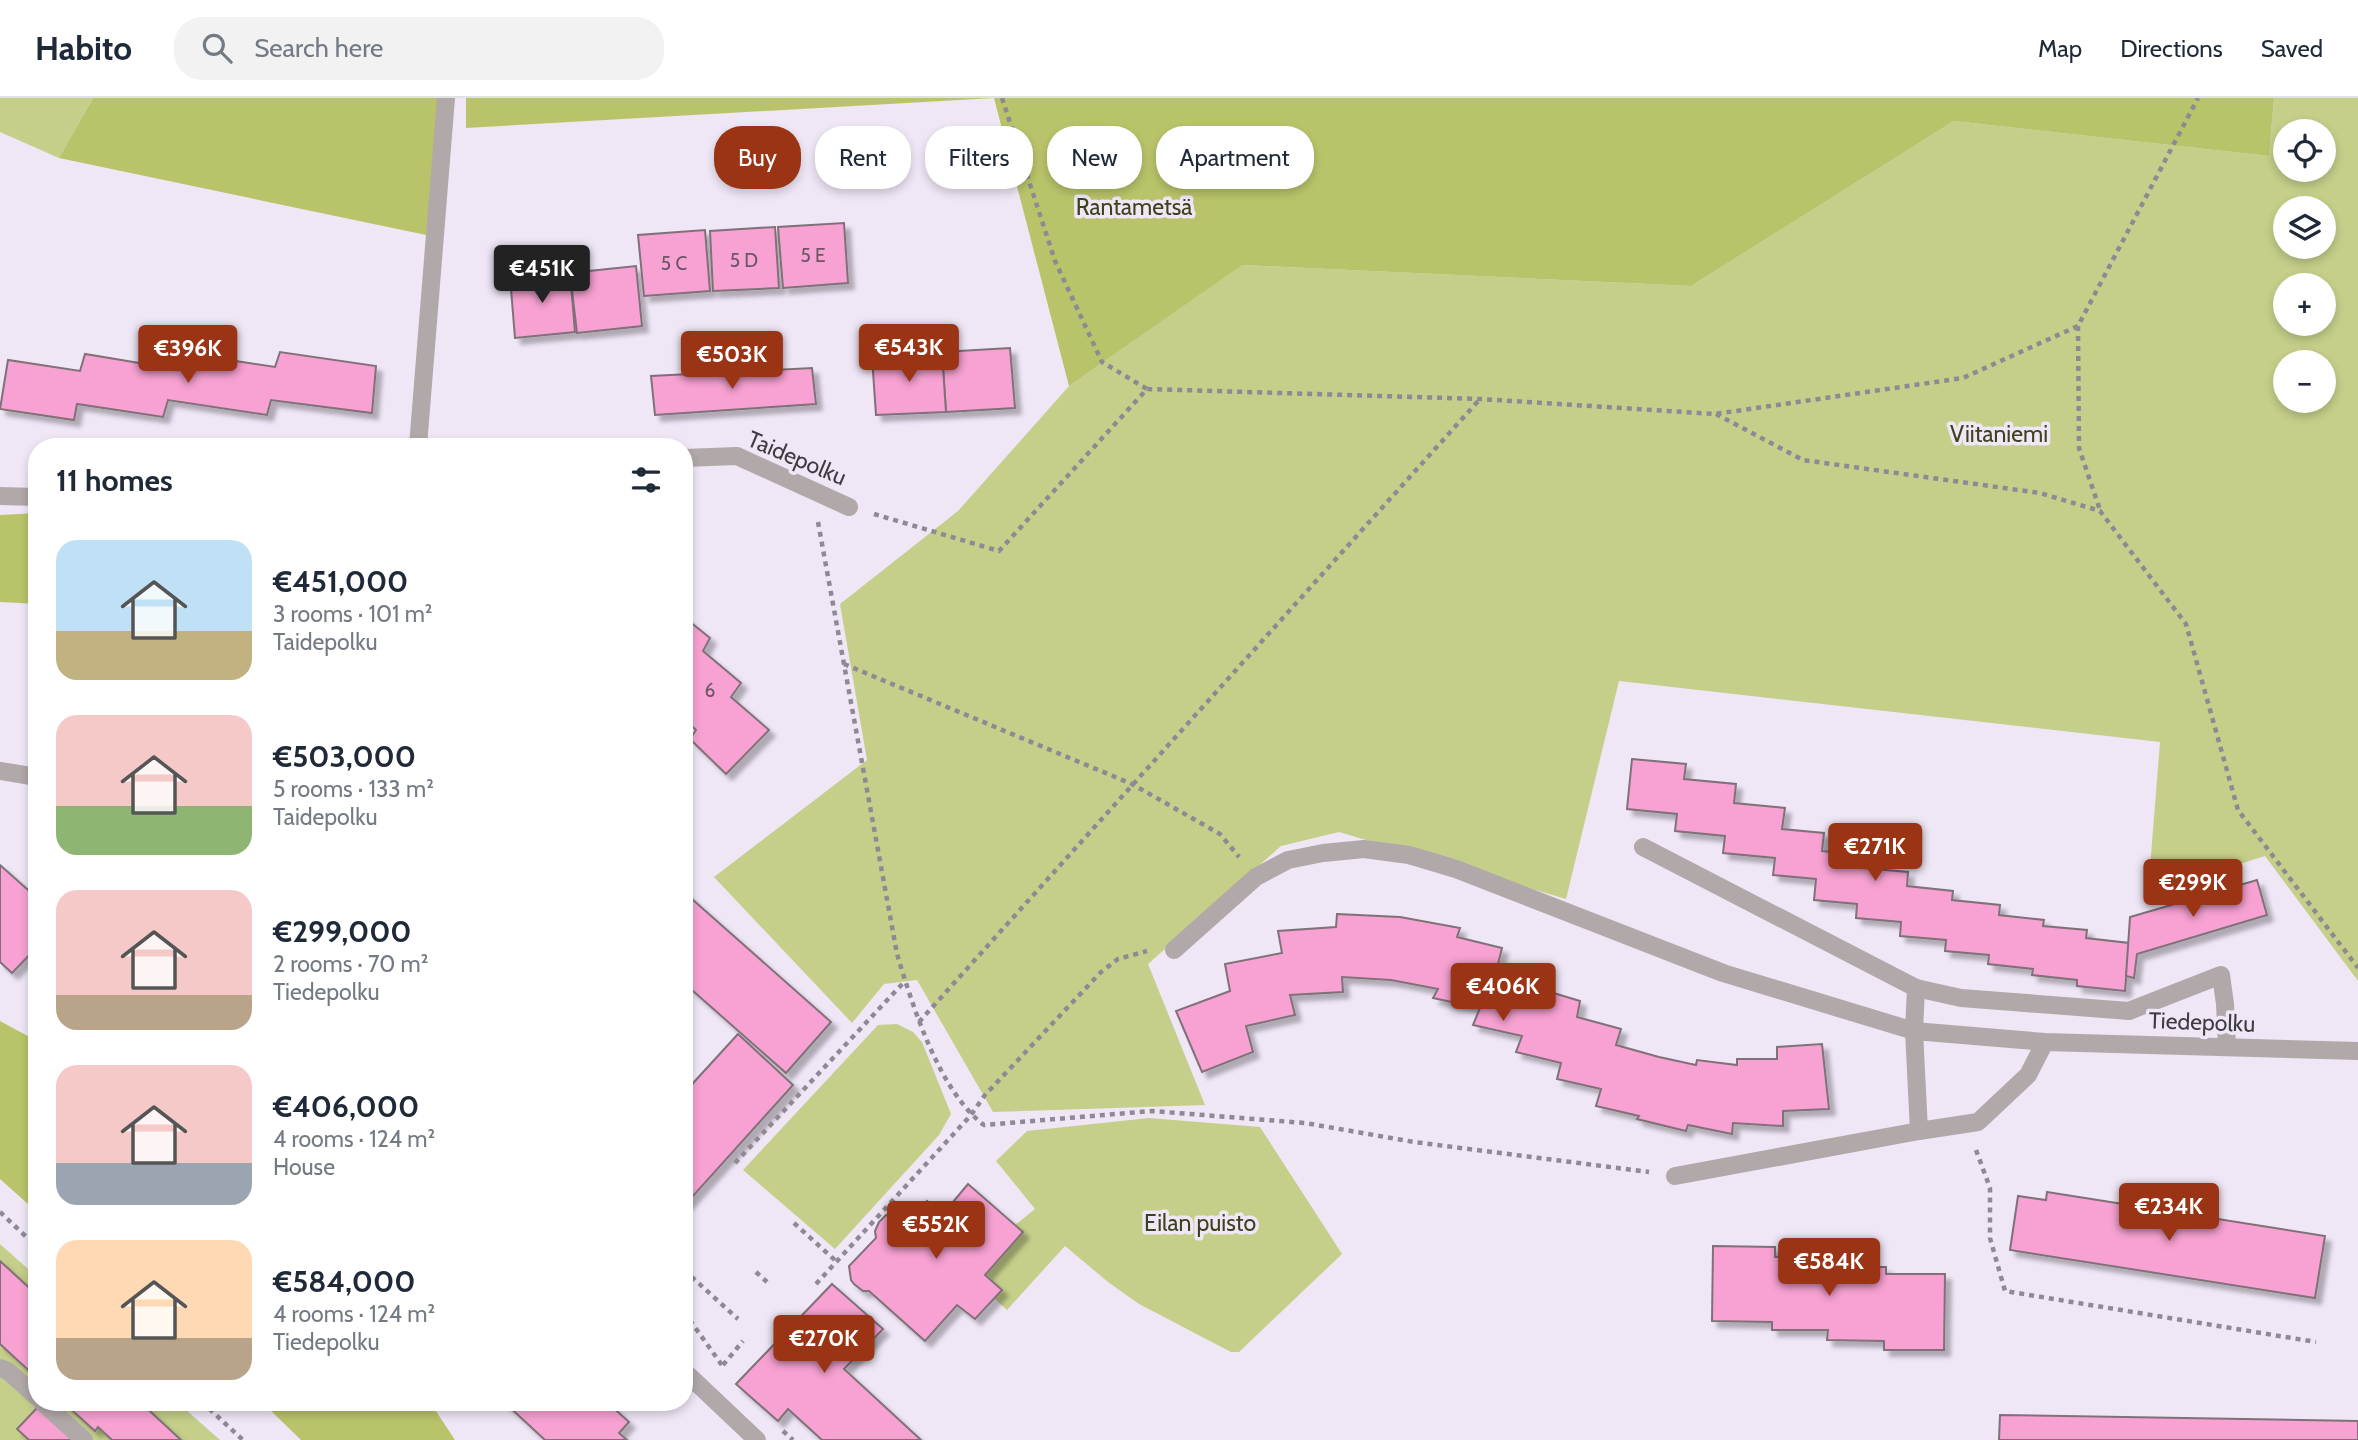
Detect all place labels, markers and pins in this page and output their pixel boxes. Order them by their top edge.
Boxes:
pin: €451K [493,246,591,305]
pin: €543K [860,324,958,384]
pin: €396K [139,326,237,385]
pin: €503K [683,331,781,391]
pin: €271K [1826,824,1924,883]
pin: €299K [2144,860,2242,919]
pin: €406K [1454,964,1552,1023]
pin: €234K [2120,1184,2218,1243]
pin: €552K [887,1202,985,1261]
pin: €584K [1780,1238,1878,1298]
pin: €270K [775,1316,873,1375]

